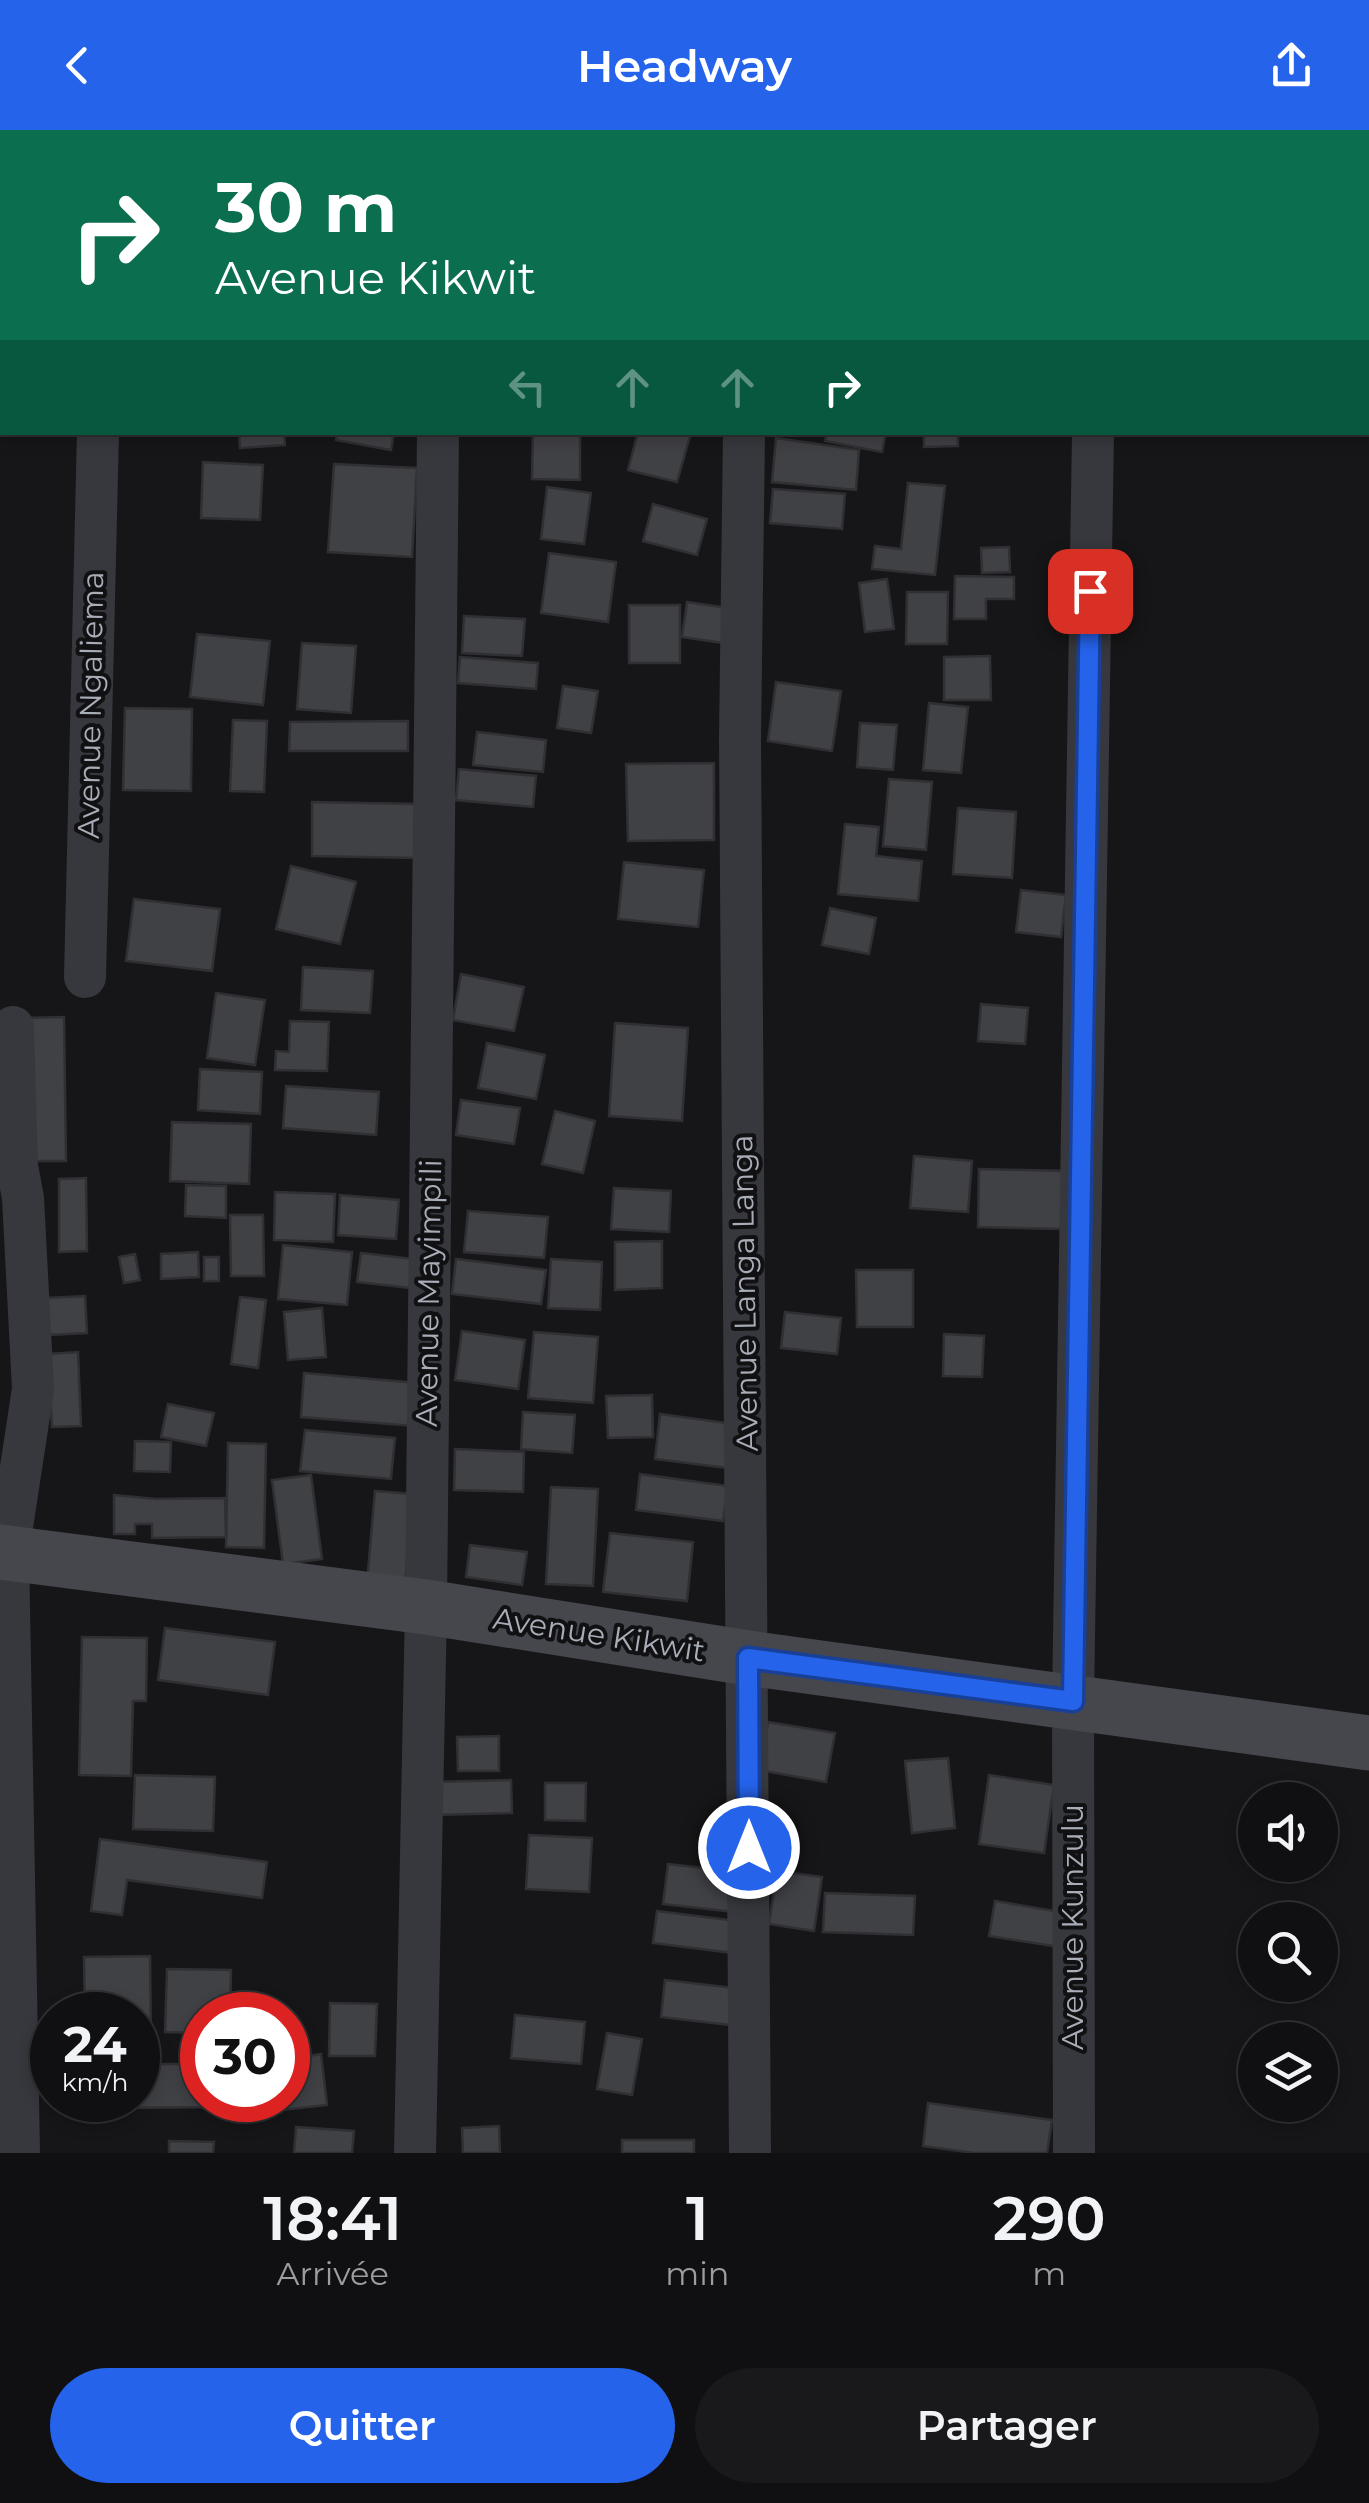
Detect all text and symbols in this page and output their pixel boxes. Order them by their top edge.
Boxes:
icon: back [50,38,105,93]
text: Headway [577,38,792,93]
icon: share [1264,38,1319,93]
text: 30 m [215,164,397,250]
icon: right [50,170,180,300]
text: Avenue Kikwit [215,250,536,305]
icon: left [500,360,555,415]
icon: ahead [605,360,660,415]
icon: ahead [710,360,765,415]
icon: right [815,360,870,415]
pin [1048,549,1133,634]
icon: arrive [1063,564,1118,619]
street label: Avenue Ngaliema [70,571,111,839]
street label: Avenue Langa Langa [723,1134,766,1452]
street label: Avenue Mayimpili [408,1159,449,1427]
street label: Avenue Kikwit [491,1599,708,1670]
map controls [1238,1782,1338,2122]
button: sound [1238,1782,1338,1882]
position arrow [697,1796,801,1900]
street label: Avenue Kunzulu [1054,1804,1091,2050]
button: search [1238,1902,1338,2002]
speed limit sign: 30 [180,1992,310,2122]
text: 24 [63,2014,127,2075]
button: layers [1238,2022,1338,2122]
text: km/h [62,2067,128,2097]
text: 18:41 [263,2182,402,2255]
text: 1 [686,2182,709,2255]
text: 290 [993,2182,1106,2255]
text: Arrivée [277,2254,389,2293]
text: min [665,2254,730,2293]
text: m [1032,2254,1066,2293]
button: Quitter [50,2368,675,2483]
button: Partager [695,2368,1319,2483]

